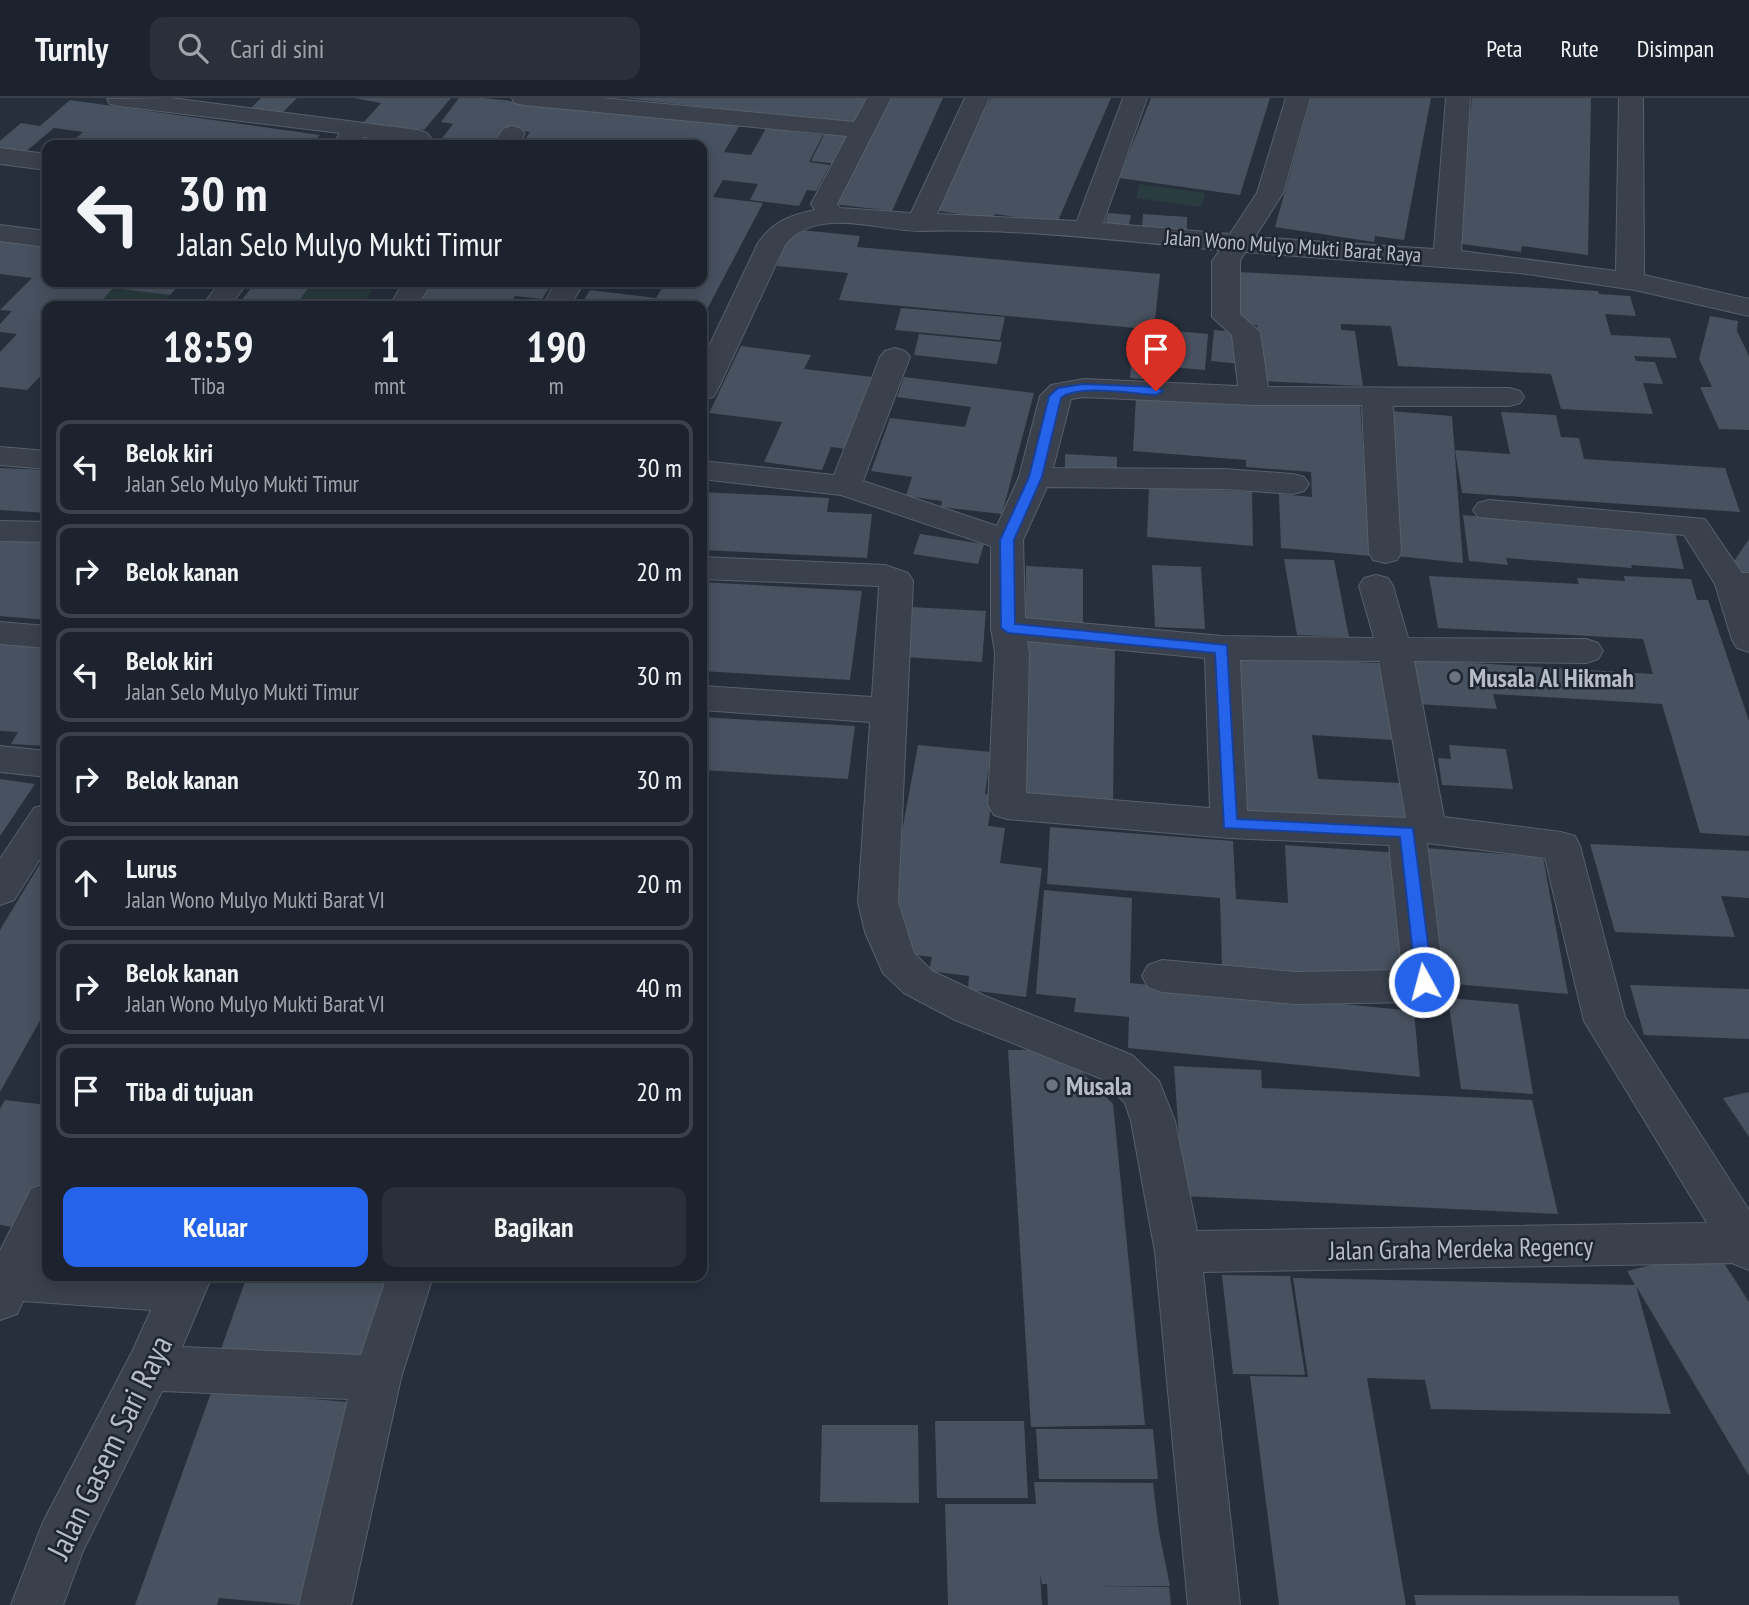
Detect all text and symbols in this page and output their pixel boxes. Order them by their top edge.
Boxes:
search box [150,17,640,80]
text: Turnly [35,27,108,70]
icon: search [174,29,212,67]
text: Cari di sini [230,32,324,65]
text: Peta [1486,33,1522,64]
text: Rute [1560,33,1599,64]
text: Disimpan [1637,33,1714,64]
text: 30 m [178,161,267,225]
icon: left [63,168,154,259]
text: Jalan Selo Mulyo Mukti Timur [178,223,502,265]
street label: Jalan Wono Mulyo Mukti Barat Raya [1163,224,1422,268]
text: 18:59 [163,319,253,374]
text: 1 [380,319,400,374]
text: 190 [526,319,586,374]
pin [1126,319,1186,391]
icon: arrive [1137,330,1175,368]
text: Tiba [191,371,225,400]
text: mnt [374,371,406,400]
text: m [549,371,564,400]
text: Belok kiri [126,436,213,469]
icon: left [67,448,105,486]
text: 30 m [636,451,682,484]
text: Jalan Selo Mulyo Mukti Timur [126,469,359,498]
icon: right [67,552,105,590]
text: Belok kanan [126,555,239,588]
text: 20 m [636,555,682,588]
text: Belok kiri [126,644,213,677]
icon: left [67,656,105,694]
text: 30 m [636,659,682,692]
place label: Musala Al Hikmah [1469,661,1634,694]
marker: Musala Al Hikmah [1447,669,1463,685]
text: Jalan Selo Mulyo Mukti Timur [126,677,359,706]
icon: right [67,760,105,798]
text: Belok kanan [126,763,239,796]
text: 30 m [636,763,682,796]
text: Lurus [126,852,177,885]
icon: ahead [67,864,105,902]
text: 20 m [636,867,682,900]
text: Jalan Wono Mulyo Mukti Barat VI [126,885,385,914]
position arrow [1387,945,1461,1019]
text: Belok kanan [126,956,239,989]
icon: right [67,968,105,1006]
text: 40 m [636,971,682,1004]
text: Jalan Wono Mulyo Mukti Barat VI [126,989,385,1018]
place label: Musala [1066,1069,1132,1102]
icon: arrive [67,1072,105,1110]
text: Tiba di tujuan [126,1075,254,1108]
text: 20 m [636,1075,682,1108]
marker: Musala [1044,1077,1060,1093]
button: Keluar [63,1187,368,1267]
button: Bagikan [382,1187,686,1267]
street label: Jalan Graha Merdeka Regency [1328,1229,1594,1267]
street label: Jalan Gasem Sari Raya [36,1328,181,1567]

